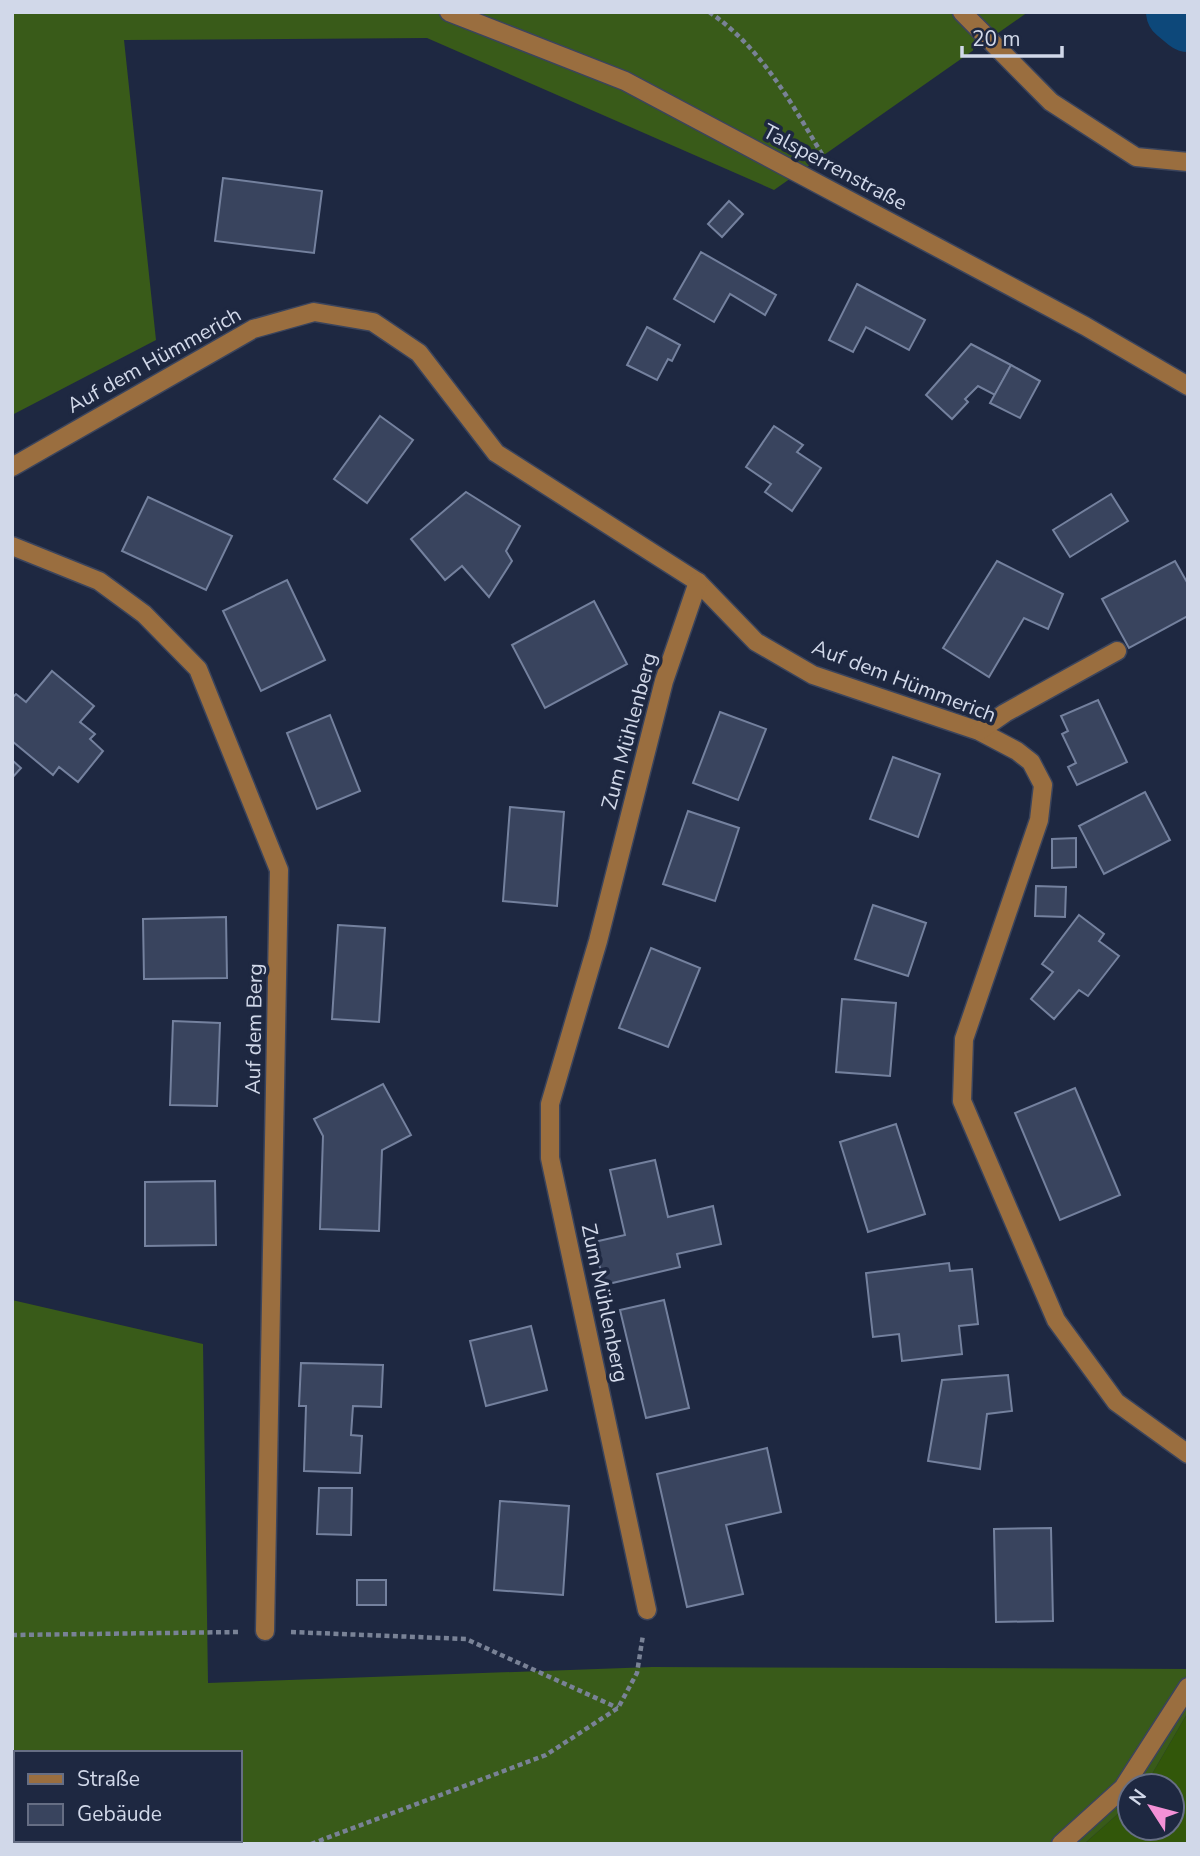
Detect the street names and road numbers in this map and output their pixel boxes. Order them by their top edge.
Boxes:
street label: Talsperrenstraße [758,117,912,217]
street label: Auf dem Hümmerich [62,300,246,420]
street label: Auf dem Hümmerich [808,633,1000,729]
street label: Zum Mühlenberg [595,649,663,813]
street label: Auf dem Berg [239,963,269,1095]
street label: Zum Mühlenberg [575,1221,635,1385]

